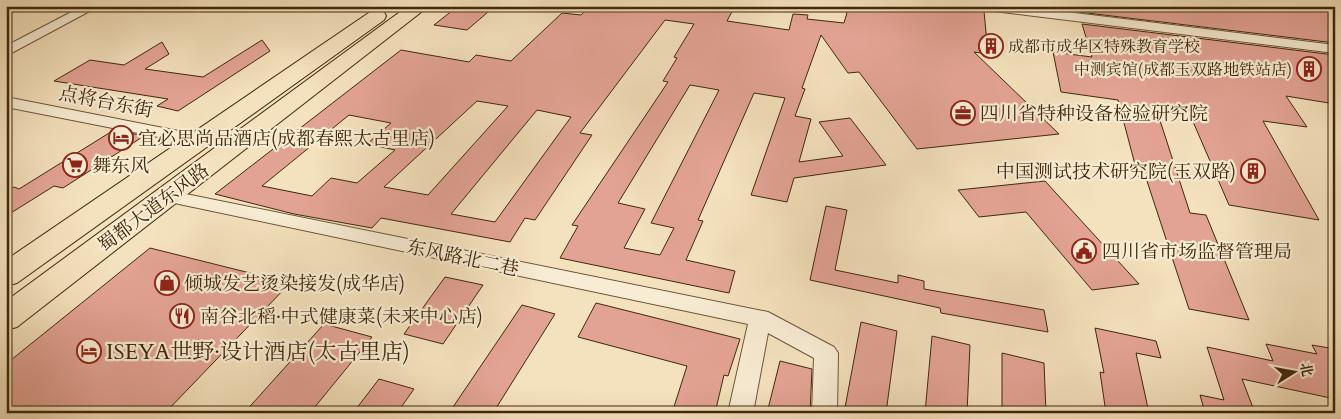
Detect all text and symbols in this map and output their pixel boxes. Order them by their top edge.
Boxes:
building icon: 成都市成华区特殊教育学校 [978,33,1004,59]
place label: 成都市成华区特殊教育学校 [1008,36,1200,58]
building icon: 中测宾馆(成都玉双路地铁站店) [1296,56,1322,82]
place label: 中测宾馆(成都玉双路地铁站店) [1074,59,1292,81]
street label: 点将台东街 [57,80,155,124]
office icon: 四川省特种设备检验研究院 [950,100,976,126]
place label: 四川省特种设备检验研究院 [980,101,1208,127]
hotel icon: 宜必思尚品酒店(成都春熙太古里店) [108,125,134,151]
place label: 宜必思尚品酒店(成都春熙太古里店) [138,126,435,152]
supermarket icon: 舞东风 [62,152,88,178]
place label: 舞东风 [92,153,149,179]
street label: 蜀都大道东风路 [93,157,215,258]
building icon: 中国测试技术研究院(玉双路) [1240,158,1266,184]
place label: 中国测试技术研究院(玉双路) [996,159,1236,185]
street label: 东风路北二巷 [404,233,521,283]
public building icon: 四川省市场监督管理局 [1071,238,1097,264]
place label: 四川省市场监督管理局 [1102,239,1292,265]
shop icon: 倾城发艺烫染接发(成华店) [154,270,180,296]
place label: 倾城发艺烫染接发(成华店) [184,271,405,297]
restaurant icon: 南谷北稻·中式健康菜(未来中心店) [169,303,195,329]
place label: 南谷北稻·中式健康菜(未来中心店) [200,304,483,330]
place label: ISEYA世野·设计酒店(太古里店) [106,337,410,367]
hotel icon: ISEYA世野·设计酒店(太古里店) [76,338,102,364]
north arrow [1268,346,1318,396]
text: 北 [1296,361,1317,378]

